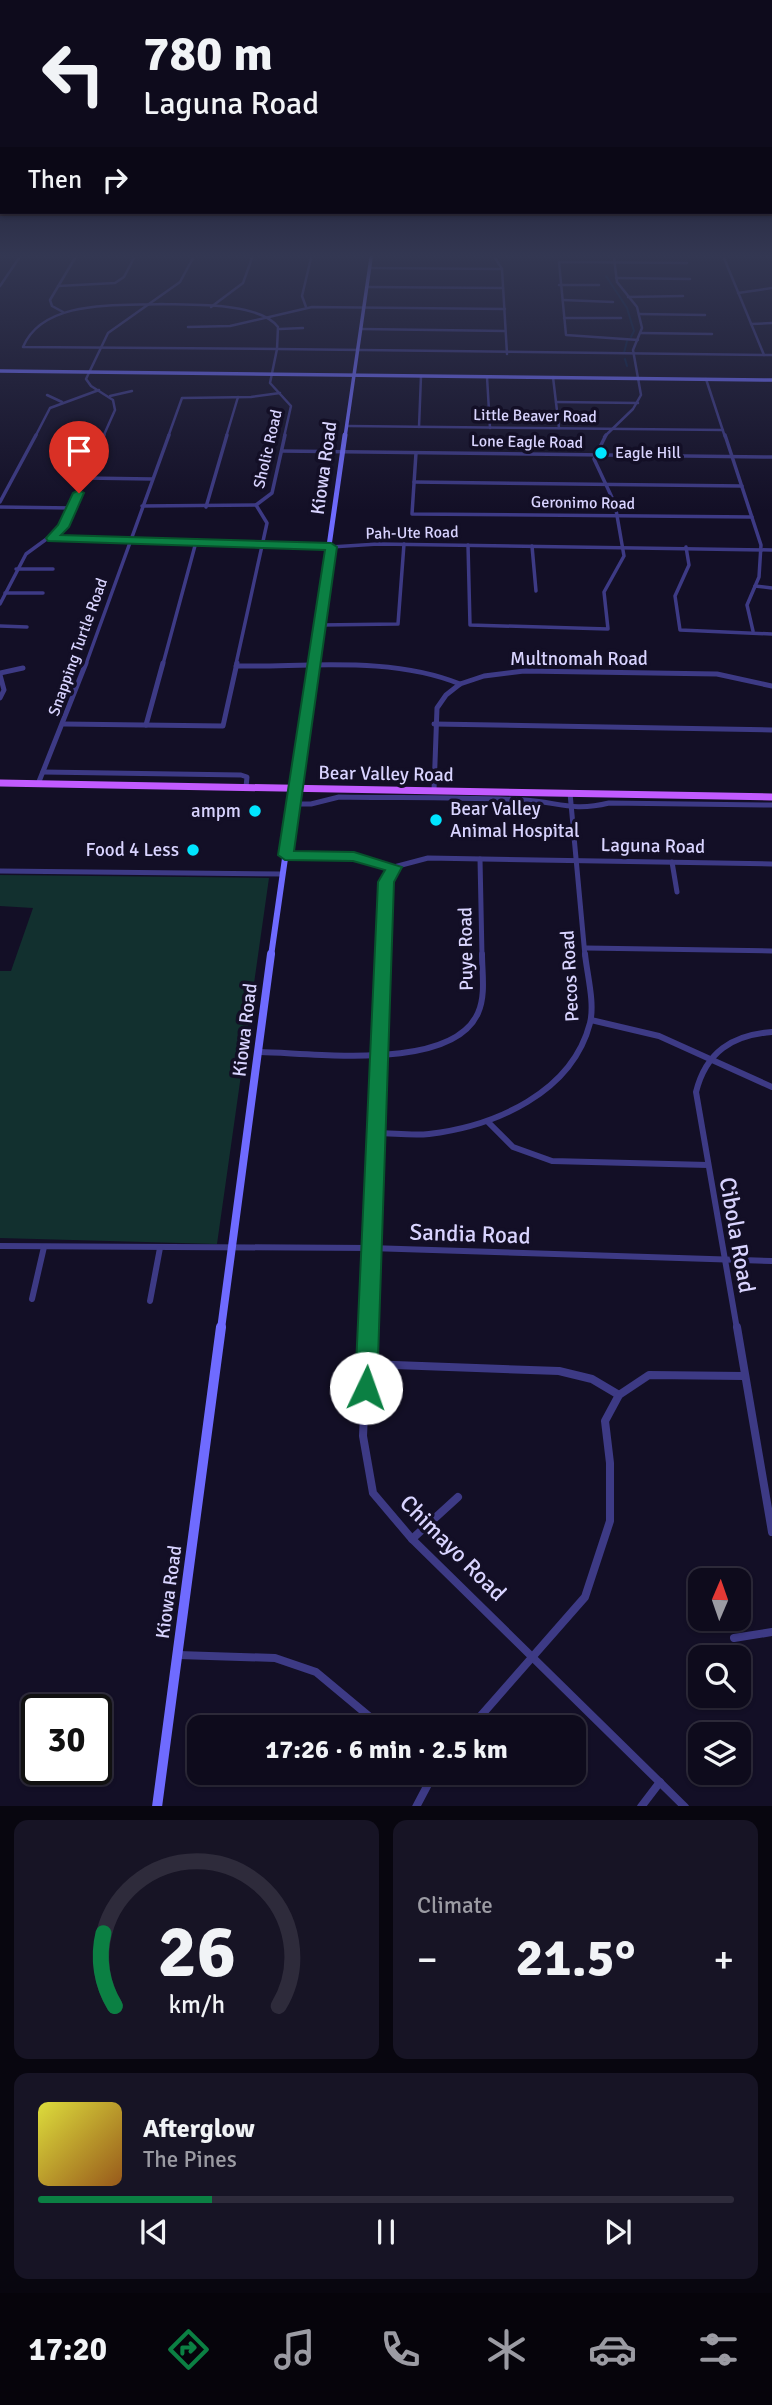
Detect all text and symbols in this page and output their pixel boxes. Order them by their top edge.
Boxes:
text: 780 m [143,24,273,84]
icon: left [28,28,119,119]
text: Laguna Road [143,84,319,123]
icon: right [96,161,134,199]
text: Then [28,164,82,196]
street label: Little Beaver Road [473,405,597,427]
street label: Sholic Road [249,408,287,490]
street label: Kiowa Road [306,420,342,516]
pin [49,421,109,493]
street label: Lone Eagle Road [471,431,583,453]
icon: arrive [60,432,98,470]
place label: Eagle Hill [615,443,681,463]
marker: Eagle Hill [593,445,609,461]
street label: Geronimo Road [531,492,635,514]
street label: Pah-Ute Road [365,522,459,544]
street label: Snapping Turtle Road [44,575,112,719]
street label: Multnomah Road [510,647,648,671]
street label: Bear Valley Road [318,761,454,787]
place label: Bear Valley Animal Hospital [450,797,580,843]
place label: ampm [191,799,241,823]
marker: ampm [247,803,263,819]
marker: Bear Valley Animal Hospital [428,812,444,828]
street label: Laguna Road [601,833,705,859]
place label: Food 4 Less [86,838,179,862]
marker: Food 4 Less [185,842,201,858]
street label: Puye Road [453,907,479,991]
street label: Pecos Road [556,930,584,1022]
street label: Kiowa Road [227,982,263,1078]
street label: Cibola Road [713,1175,761,1295]
street label: Sandia Road [409,1217,531,1251]
position arrow [329,1351,403,1425]
street label: Chimayo Road [394,1489,512,1607]
street label: Kiowa Road [151,1544,187,1640]
north arrow [688,1568,751,1631]
map controls [688,1568,751,1785]
button: search [688,1645,751,1708]
speed limit sign: 30 [21,1694,112,1785]
button: layers [688,1722,751,1785]
text: 17:26 · 6 min · 2.5 km [265,1734,508,1766]
text: Climate [417,1891,493,1920]
text: 26 [157,1908,236,1997]
text: 21.5° [516,1926,635,1990]
text: − [417,1936,438,1983]
text: + [713,1936,734,1983]
text: km/h [168,1988,225,2019]
text: Afterglow [143,2113,255,2145]
text: The Pines [143,2145,237,2174]
icon: previous [135,2213,173,2251]
icon: pause [367,2213,405,2251]
icon: next [599,2213,637,2251]
icon: directions [164,2325,213,2374]
icon: music [270,2325,319,2374]
icon: phone [376,2325,425,2374]
icon: climate [482,2325,531,2374]
icon: car [588,2325,637,2374]
icon: filters [694,2325,743,2374]
text: 17:20 [29,2330,107,2369]

